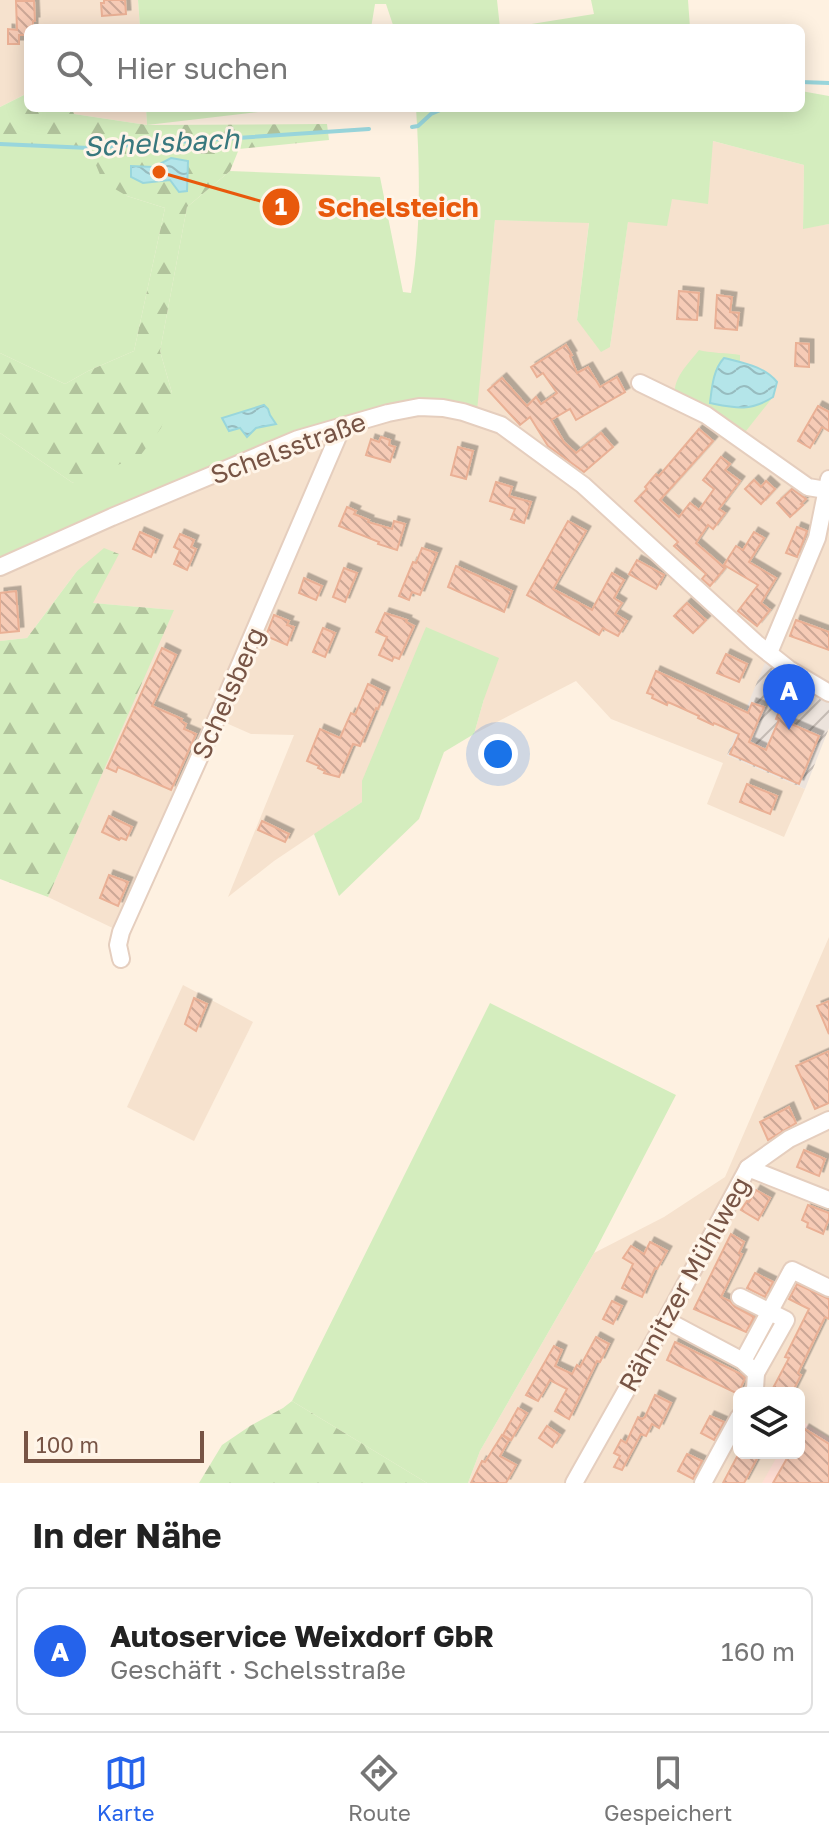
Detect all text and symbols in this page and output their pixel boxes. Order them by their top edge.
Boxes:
search box [24,24,805,112]
icon: search [52,46,96,90]
text: Hier suchen [116,50,288,86]
water label: Schelsbach [82,121,242,163]
callout: Schelsteich [261,181,494,233]
text: Schelsteich [317,190,479,223]
text: 1 [275,191,287,220]
street label: Schelsstraße [206,406,370,490]
street label: Schelsberg [185,622,271,764]
pin: A [763,664,815,730]
your location [478,734,518,774]
street label: Rähnitzer Mühlweg [612,1171,756,1397]
map controls [733,1387,805,1459]
button: layers [733,1387,805,1459]
scale bar [24,1427,204,1463]
text: 100 m [36,1431,99,1458]
text: In der Nähe [32,1515,222,1555]
text: Autoservice Weixdorf GbR [110,1618,494,1654]
text: A [51,1636,69,1667]
text: 160 m [721,1636,795,1667]
text: Geschäft · Schelsstraße [110,1654,406,1685]
tab: Karte [97,1751,155,1826]
tab: Route [348,1751,411,1826]
tab: Gespeichert [604,1751,732,1826]

